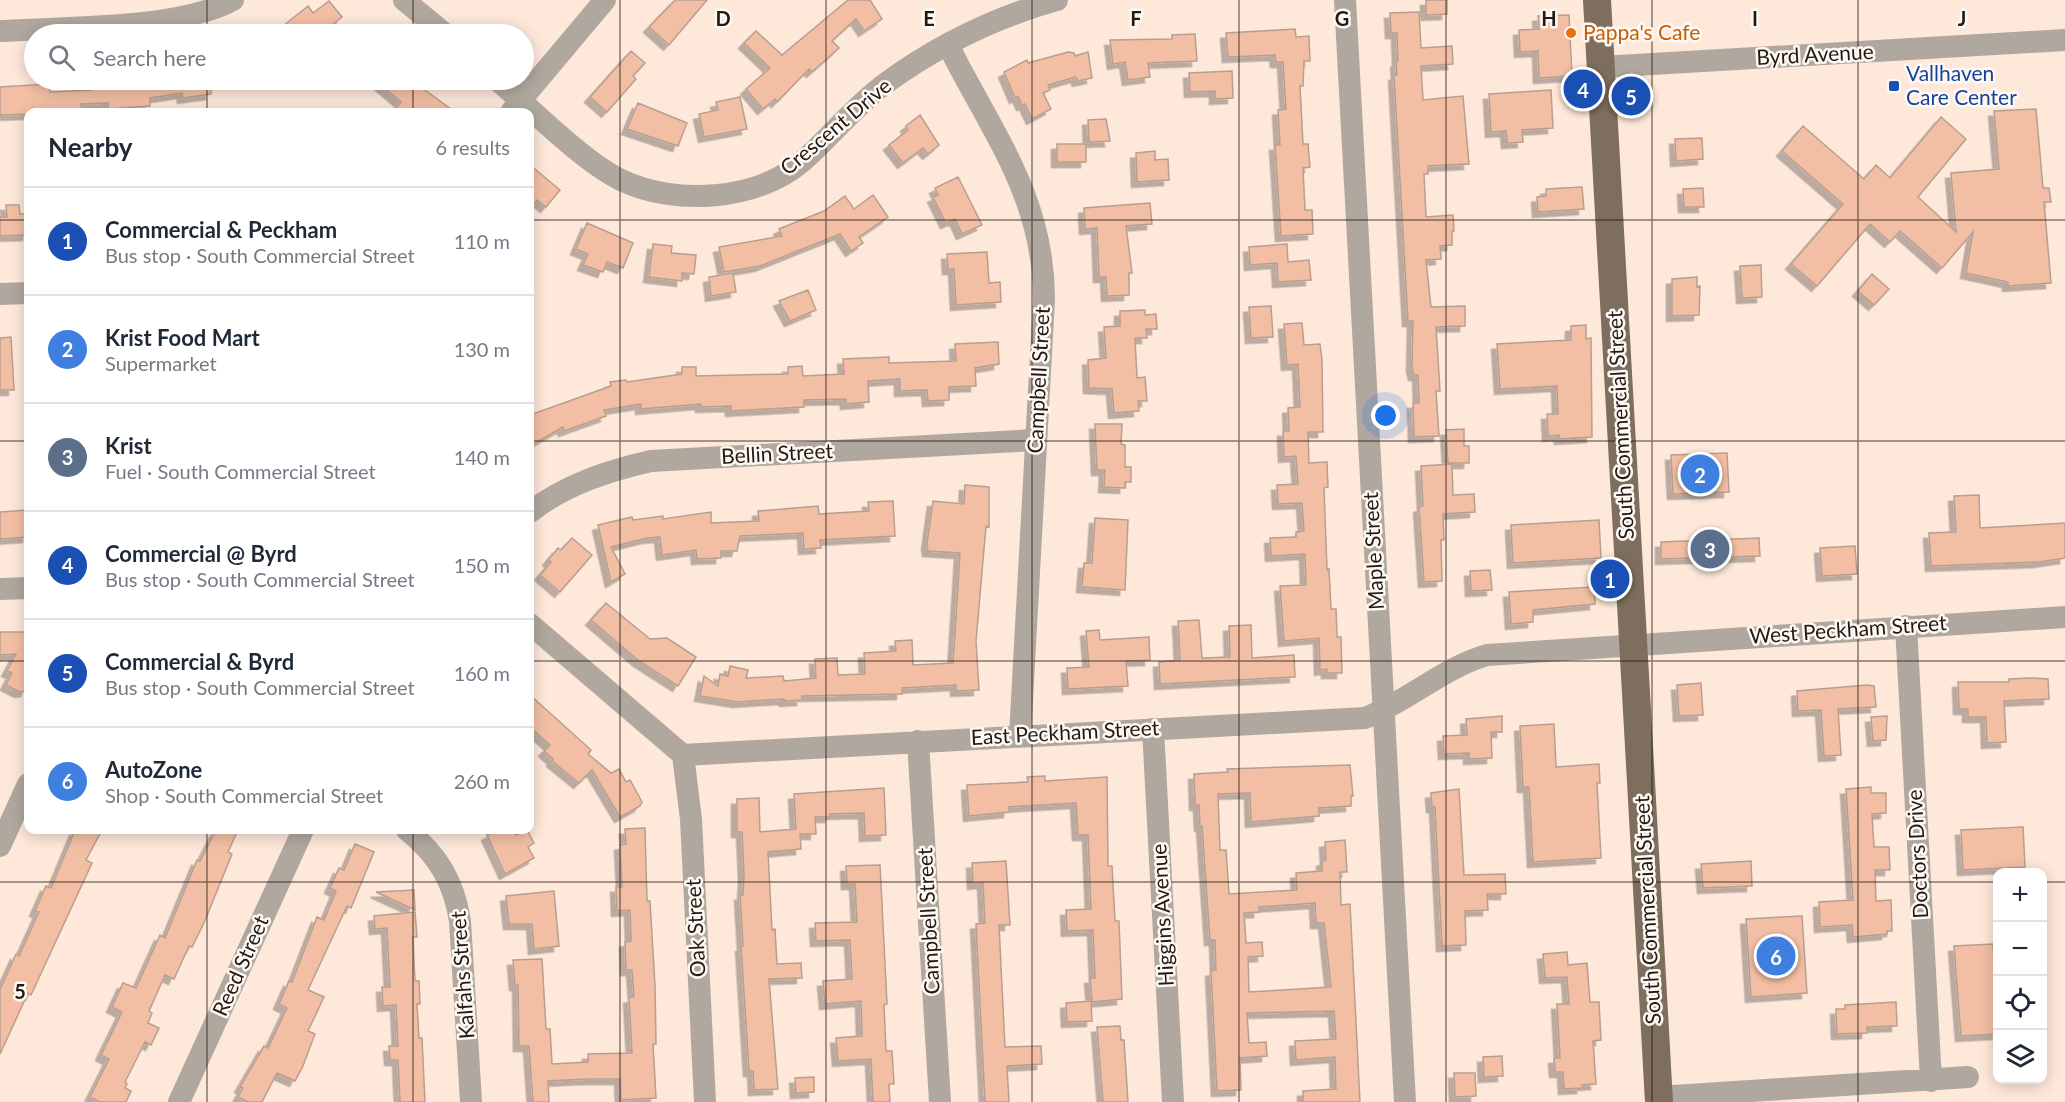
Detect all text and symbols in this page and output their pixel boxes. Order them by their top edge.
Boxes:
text: D [715,6,731,30]
text: E [923,6,935,30]
text: F [1130,6,1142,30]
text: G [1335,6,1349,30]
text: H [1541,6,1557,30]
text: I [1752,6,1758,30]
text: J [1958,6,1966,30]
place label: Pappa's Cafe [1583,19,1700,44]
search box [24,24,534,90]
marker: Pappa's Cafe [1564,26,1578,40]
street label: Byrd Avenue [1756,38,1874,69]
icon: search [45,41,78,74]
text: Search here [93,44,206,71]
place label: Vallhaven Care Center [1906,60,2017,109]
pin: 4 [1564,66,1602,112]
street label: Crescent Drive [775,72,895,179]
pin: 5 [1612,74,1650,118]
marker: Vallhaven Care Center [1887,79,1901,93]
text: Nearby [48,131,133,163]
text: 6 results [435,135,510,159]
text: Commercial & Peckham [105,216,337,243]
text: 1 [62,229,73,253]
text: 110 m [454,229,510,253]
text: Bus stop · South Commercial Street [105,243,415,267]
street label: Campbell Street [1021,305,1054,454]
street label: South Commercial Street [1601,309,1638,540]
text: Krist Food Mart [105,324,260,351]
text: 2 [62,337,73,361]
text: 130 m [454,337,510,361]
text: Supermarket [105,351,217,375]
your location [1371,401,1400,430]
text: Krist [105,432,152,459]
street label: Bellin Street [720,437,834,468]
text: 3 [62,445,73,469]
text: 140 m [454,445,510,469]
pin: 2 [1680,452,1720,496]
text: Fuel · South Commercial Street [105,459,376,483]
street label: Maple Street [1357,491,1388,611]
pin: 3 [1690,526,1730,572]
text: Commercial @ Byrd [105,540,297,567]
text: 4 [62,553,73,577]
text: 150 m [454,553,510,577]
pin: 1 [1590,556,1630,602]
text: Bus stop · South Commercial Street [105,567,415,591]
street label: West Peckham Street [1748,609,1948,648]
text: Commercial & Byrd [105,648,294,675]
text: 5 [62,661,73,685]
text: 160 m [454,661,510,685]
text: Bus stop · South Commercial Street [105,675,415,699]
street label: East Peckham Street [970,714,1160,749]
text: AutoZone [105,756,202,783]
text: 6 [62,769,73,793]
text: 260 m [454,769,510,793]
text: Shop · South Commercial Street [105,783,383,807]
street label: Doctors Drive [1901,789,1932,919]
street label: South Commercial Street [1628,794,1665,1025]
street label: Higgins Avenue [1145,843,1178,987]
street label: Campbell Street [911,847,944,995]
map controls [1993,868,2047,1084]
button: + [1993,868,2047,922]
street label: Oak Street [679,878,710,978]
street label: Kalfahs Street [445,910,478,1040]
street label: Reed Street [206,911,273,1019]
button: − [1993,922,2047,976]
pin: 6 [1756,934,1796,978]
button: locate [1993,976,2047,1030]
text: 5 [14,979,26,1003]
button: layers [1993,1030,2047,1084]

